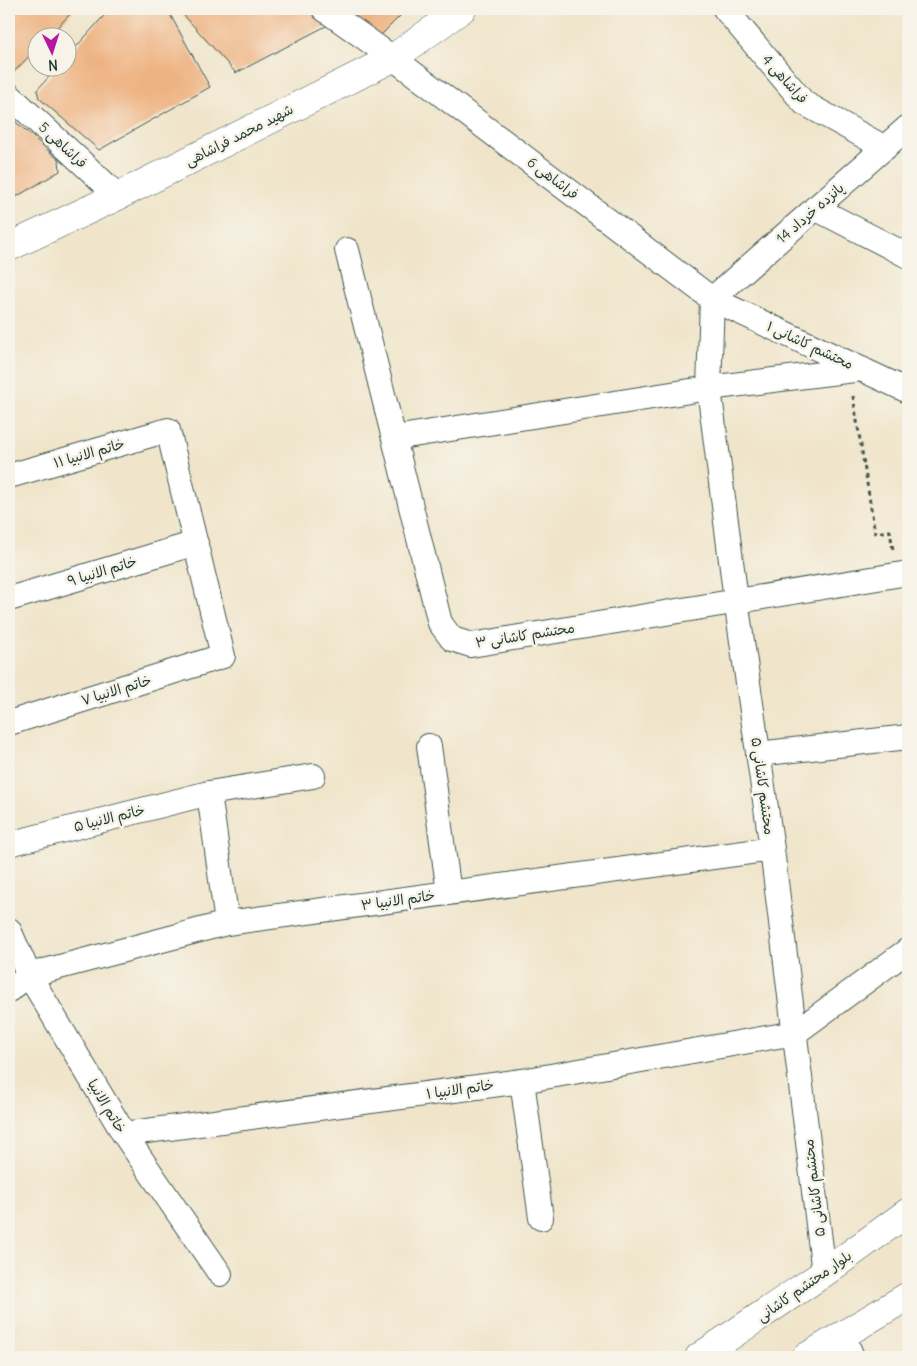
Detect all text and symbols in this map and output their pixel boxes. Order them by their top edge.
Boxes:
north arrow [28,28,78,78]
street label: فراشاهی 4 [758,51,812,107]
text: N [47,56,58,74]
street label: شهید محمد فراشاهی [182,100,296,170]
street label: فراشاهی 5 [35,118,91,172]
street label: فراشاهی 6 [524,153,582,203]
street label: پانزده خرداد 14 [772,179,848,248]
street label: محتشم کاشانی ۱ [763,317,856,375]
street label: خاتم الانبیا ۱۱ [51,434,127,474]
street label: خاتم الانبیا ۹ [65,552,140,592]
street label: محتشم کاشانی ۳ [474,618,576,654]
street label: خاتم الانبیا ۷ [79,671,154,711]
street label: محتشم کاشانی ۵ [745,736,779,836]
street label: خاتم الانبیا ۵ [72,800,147,837]
street label: خاتم الانبیا ۳ [360,886,436,916]
street label: خاتم الانبیا ۱ [425,1075,495,1105]
street label: خاتم الانبیا [82,1076,130,1137]
street label: محتشم کاشانی ۵ [799,1138,831,1238]
street label: بلوار محتشم کاشانی [753,1246,856,1327]

